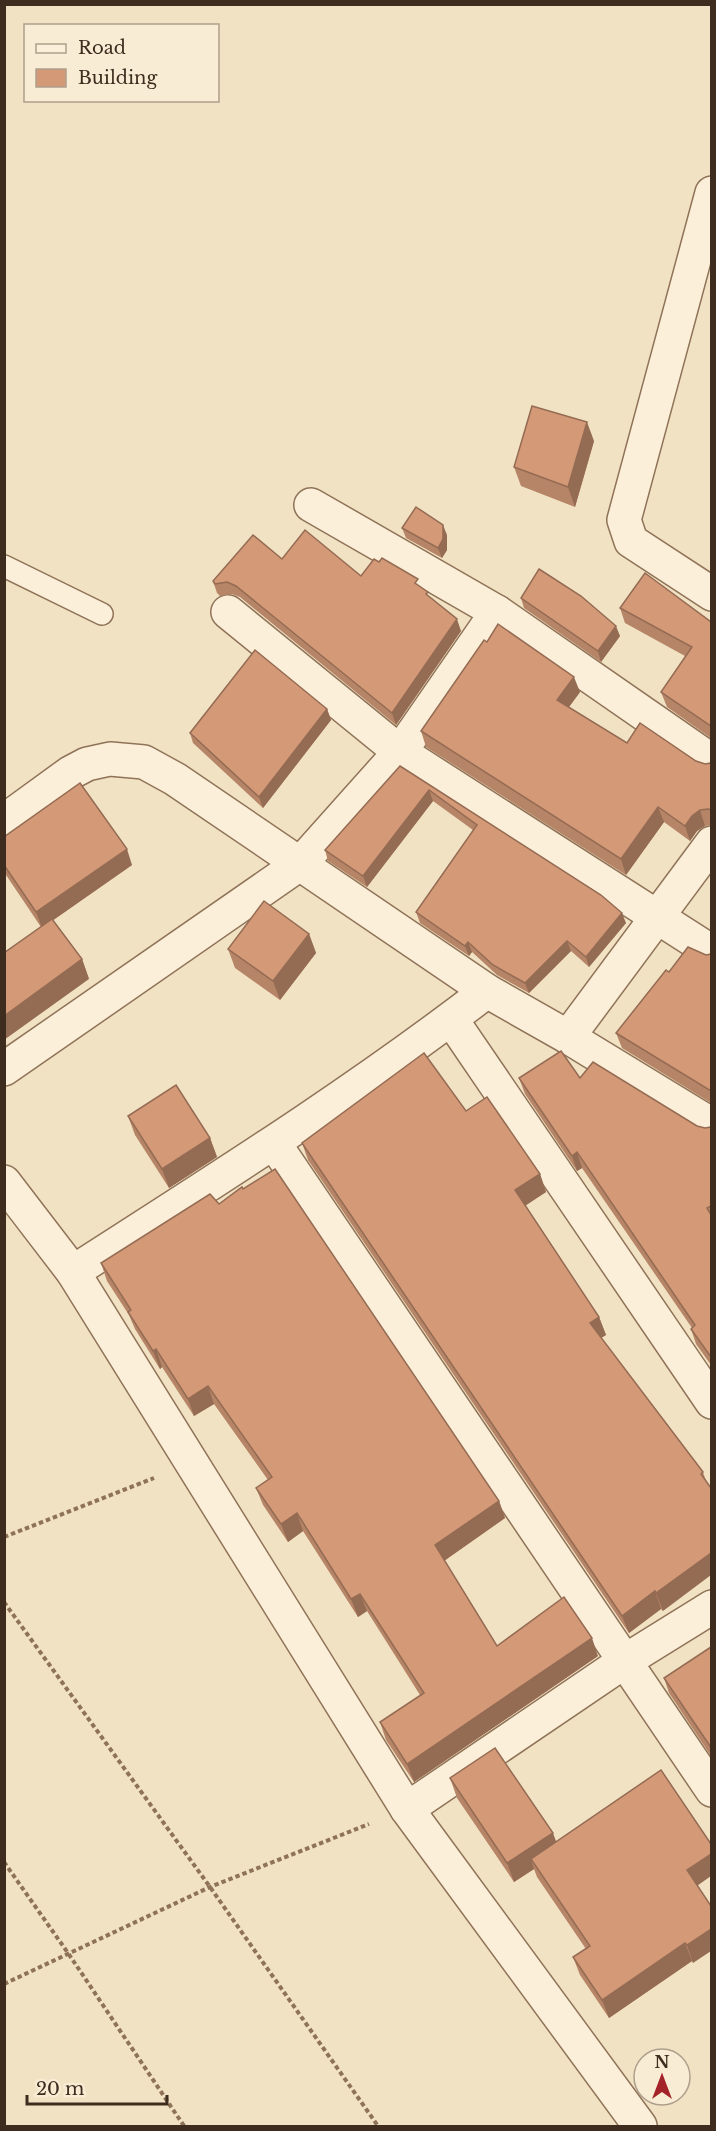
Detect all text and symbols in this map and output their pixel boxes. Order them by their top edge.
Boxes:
legend [24,24,219,102]
text: Road [78,37,126,59]
text: Building [78,67,157,89]
north arrow [632,2047,692,2107]
text: N [654,2052,670,2072]
scale bar [27,2068,166,2106]
text: 20 m [36,2078,84,2100]

